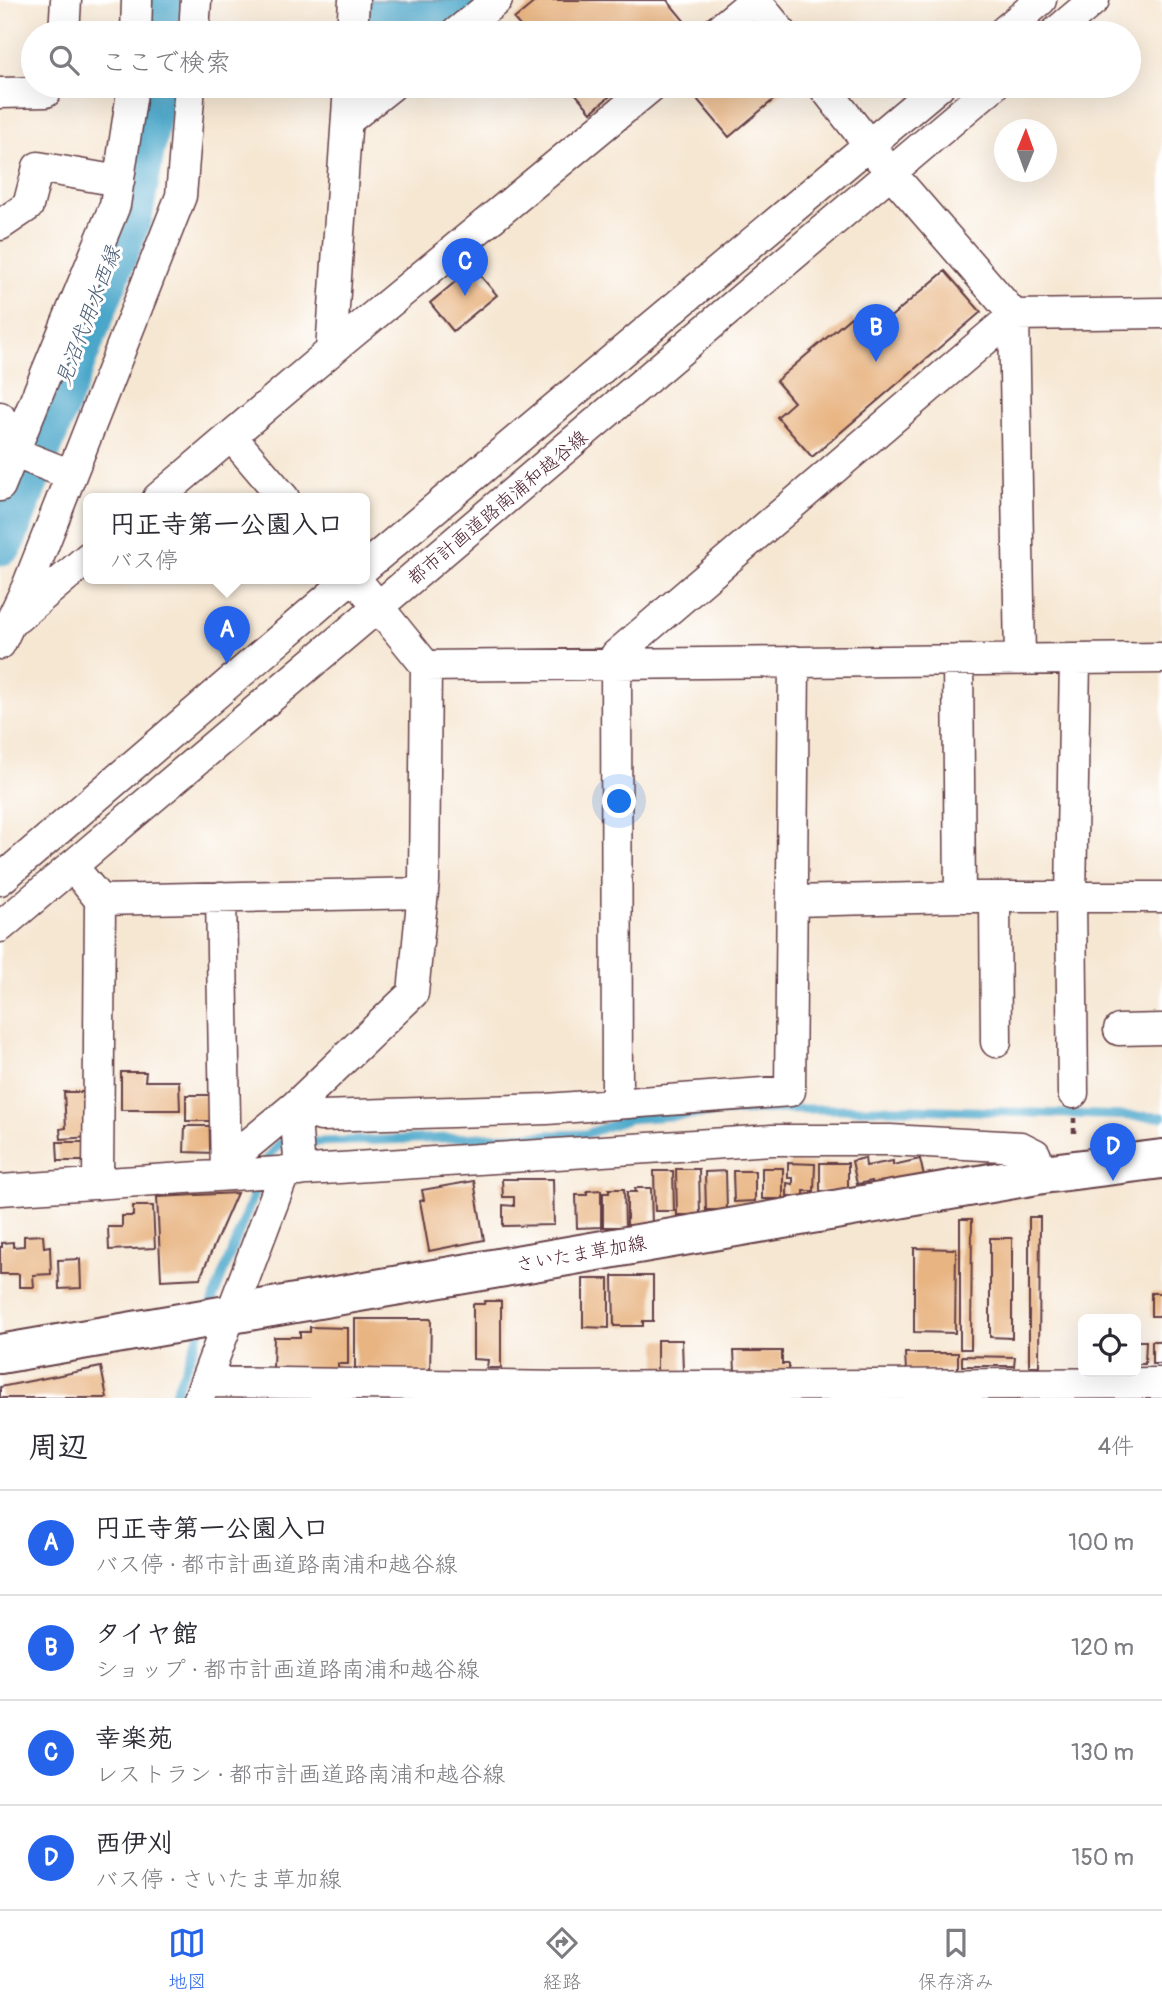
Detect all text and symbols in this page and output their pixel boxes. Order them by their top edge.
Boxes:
search box [21,21,1141,98]
icon: search [45,41,83,79]
text: ここで検索 [101,47,231,79]
north arrow [994,119,1057,182]
pin: C [442,238,488,296]
water label: 見沼代用水西縁 [50,241,128,390]
pin: B [853,304,899,362]
street label: 都市計画道路南浦和越谷線 [403,425,593,590]
popup [83,493,370,584]
text: 円正寺第一公園入口 [109,509,344,541]
text: バス停 [109,546,178,575]
pin: A [204,606,250,664]
your location [602,784,636,818]
pin: D [1090,1123,1136,1181]
street label: さいたま草加線 [514,1231,648,1277]
map controls [1078,1314,1141,1377]
button: locate [1078,1314,1141,1377]
text: 周辺 [28,1429,88,1466]
text: 4件 [1098,1432,1134,1461]
text: 円正寺第一公園入口 [95,1513,329,1545]
text: A [44,1528,58,1557]
text: 100 m [1068,1528,1134,1557]
text: バス停 · 都市計画道路南浦和越谷線 [95,1550,457,1579]
text: タイヤ館 [95,1618,198,1650]
text: B [44,1633,58,1662]
text: 120 m [1071,1633,1134,1662]
text: ショップ · 都市計画道路南浦和越谷線 [95,1655,480,1684]
text: 幸楽苑 [95,1723,173,1755]
text: C [44,1738,58,1767]
text: 130 m [1071,1738,1134,1767]
text: レストラン · 都市計画道路南浦和越谷線 [95,1760,505,1789]
text: 西伊刈 [95,1828,173,1860]
text: D [44,1843,58,1872]
text: 150 m [1071,1843,1134,1872]
text: バス停 · さいたま草加線 [95,1865,342,1894]
tab: 地図 [168,1924,206,1994]
tab: 経路 [543,1924,581,1994]
tab: 保存済み [918,1924,994,1994]

